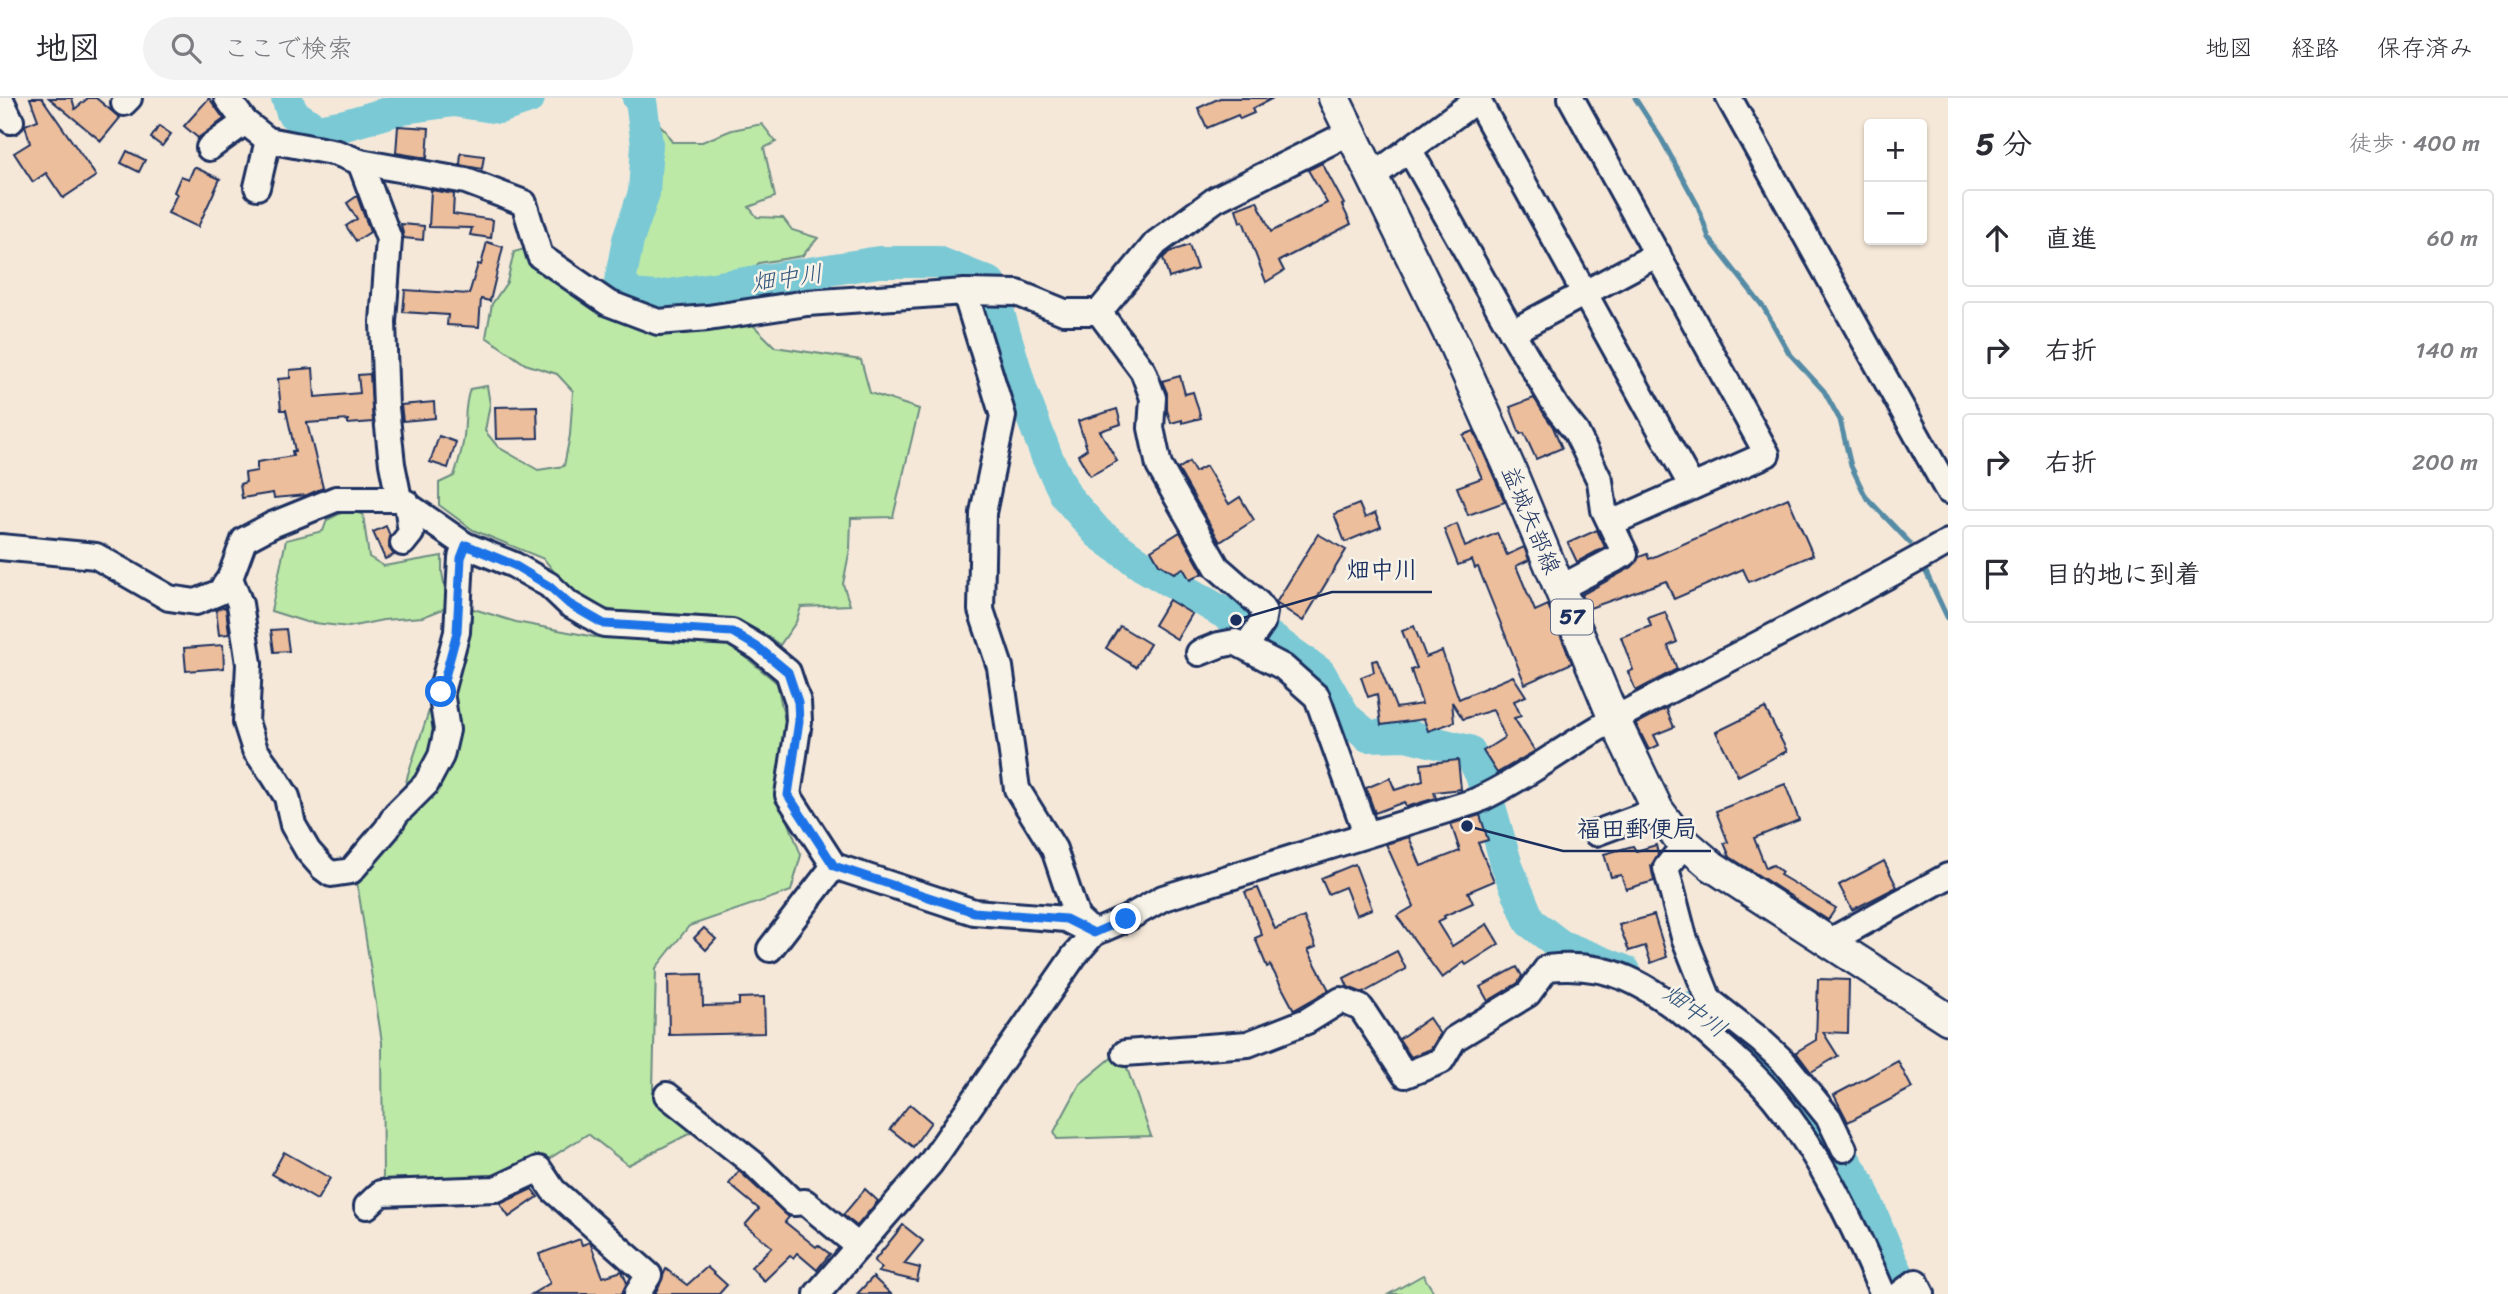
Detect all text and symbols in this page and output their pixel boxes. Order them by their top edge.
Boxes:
search box [143,17,633,80]
text: 地図 [35,19,101,77]
text: ここで検索 [223,25,353,71]
text: 地図 [2205,27,2253,69]
text: 経路 [2291,27,2339,69]
text: 保存済み [2377,27,2473,69]
icon: search [167,29,205,67]
text: 5 分 [1976,117,2032,171]
map controls [1864,119,1927,245]
button: + [1864,119,1927,182]
text: 徒歩 · 400 m [2349,123,2480,164]
button: − [1864,182,1927,245]
text: 直進 [2045,215,2097,261]
text: 60 m [2427,218,2478,259]
icon: ahead [1978,219,2016,257]
water label: 畑中川 [748,252,826,304]
text: 右折 [2045,327,2097,373]
text: 140 m [2416,330,2478,371]
icon: right [1978,331,2016,369]
text: 右折 [2045,439,2097,485]
text: 200 m [2412,442,2478,483]
icon: right [1978,443,2016,481]
street label: 益城矢部線 [1490,459,1572,581]
callout: 畑中川 [1332,547,1432,592]
text: 畑中川 [1346,549,1418,591]
text: 目的地に到着 [2045,551,2201,597]
icon: arrive [1978,555,2016,593]
road number: 57 [1551,600,1593,634]
route start [425,676,456,707]
callout: 福田郵便局 [1563,806,1711,851]
text: 福田郵便局 [1577,808,1697,850]
route end [1110,903,1141,934]
water label: 畑中川 [1654,973,1736,1049]

